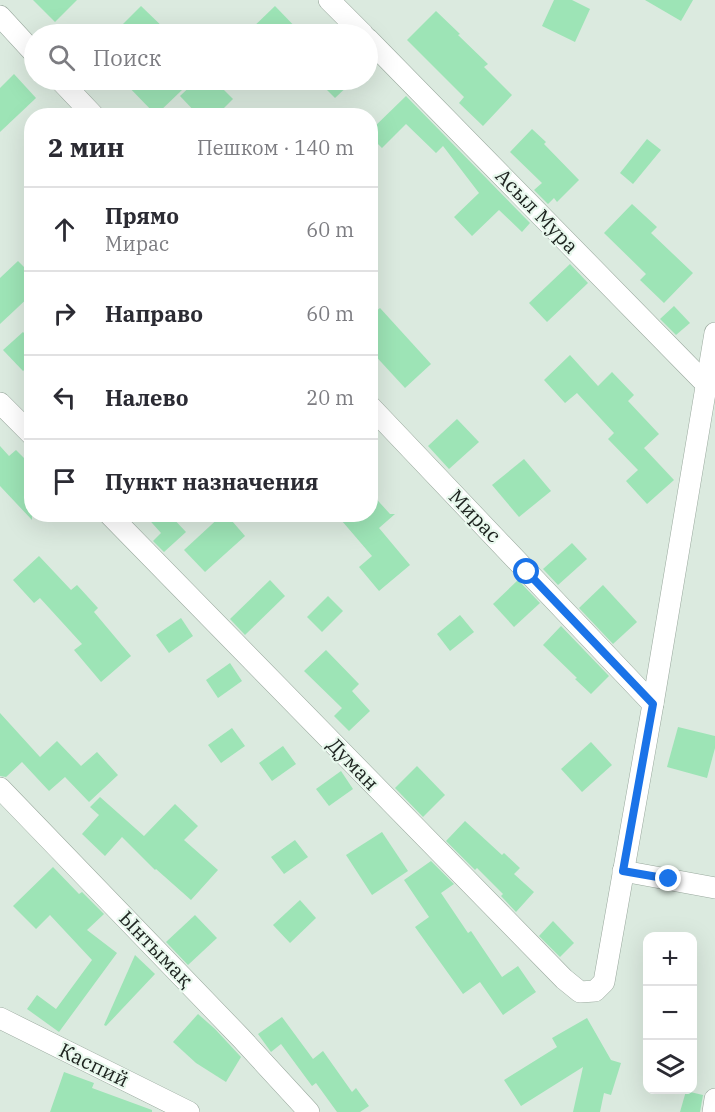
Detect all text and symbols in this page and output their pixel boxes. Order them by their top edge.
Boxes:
search box [24,24,378,90]
icon: search [45,41,78,74]
text: Поиск [93,43,161,72]
text: 2 мин [48,130,124,164]
text: Пешком · 140 m [197,134,354,161]
street label: Асыл Мура [490,162,585,259]
text: Прямо [105,201,179,230]
icon: ahead [48,213,81,246]
text: 60 m [306,216,354,243]
text: Мирас [105,230,169,257]
icon: right [48,297,81,330]
text: Направо [105,299,203,328]
text: 60 m [306,300,354,327]
icon: left [48,381,81,414]
text: Налево [105,383,189,412]
text: 20 m [306,384,354,411]
icon: arrive [48,465,81,498]
text: Пункт назначения [105,467,319,496]
street label: Мирас [443,483,507,548]
route start [513,558,539,584]
street label: Думан [322,731,385,796]
route end [655,865,681,891]
street label: Ынтымақ [113,905,199,993]
map controls [643,932,697,1094]
button: + [643,932,697,986]
button: − [643,986,697,1040]
street label: Каспий [55,1036,134,1093]
button: layers [643,1040,697,1094]

